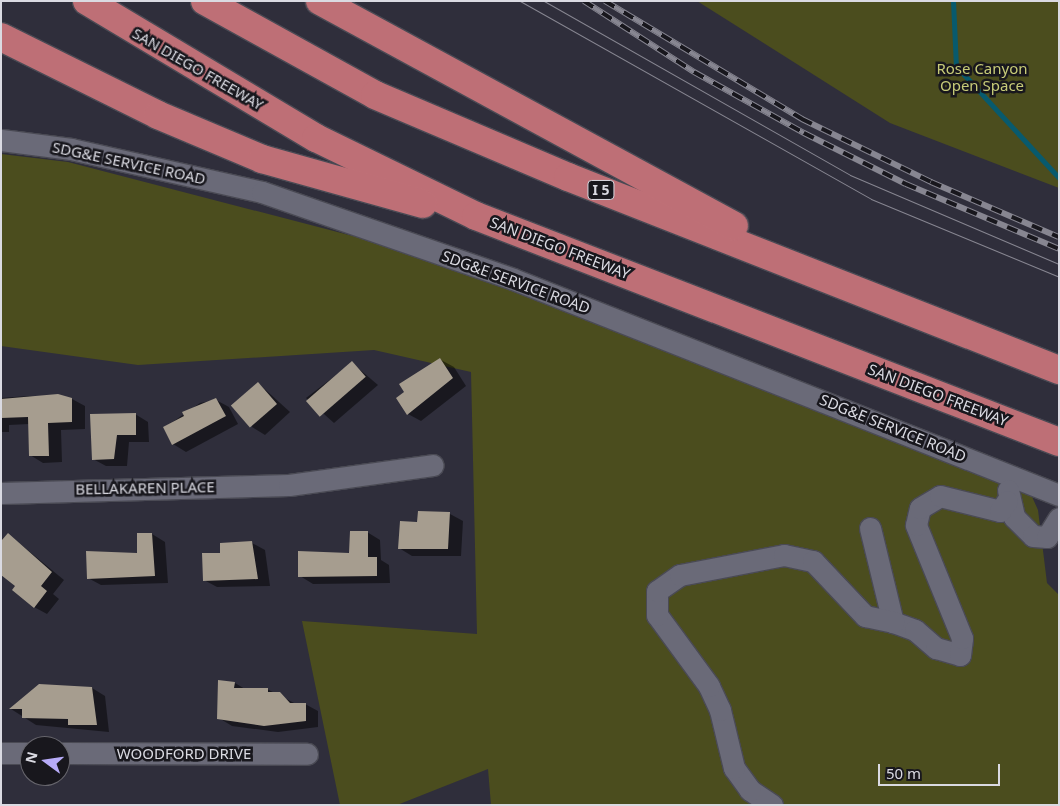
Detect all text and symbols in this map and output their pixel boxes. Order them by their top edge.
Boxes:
street label: SAN DIEGO FREEWAY [129,24,267,114]
park label: Rose Canyon Open Space [936,59,1028,94]
street label: SDG&E SERVICE ROAD [51,138,207,188]
road number: I 5 [587,178,615,202]
street label: SAN DIEGO FREEWAY [488,213,632,283]
street label: SDG&E SERVICE ROAD [439,247,593,317]
street label: SAN DIEGO FREEWAY [866,360,1010,430]
street label: SDG&E SERVICE ROAD [817,390,969,466]
street label: BELLAKAREN PLACE [75,478,215,498]
north arrow [20,736,70,786]
street label: WOODFORD DRIVE [117,745,251,763]
text: N [20,750,42,765]
scale bar [880,754,1002,786]
text: 50 m [886,763,921,783]

